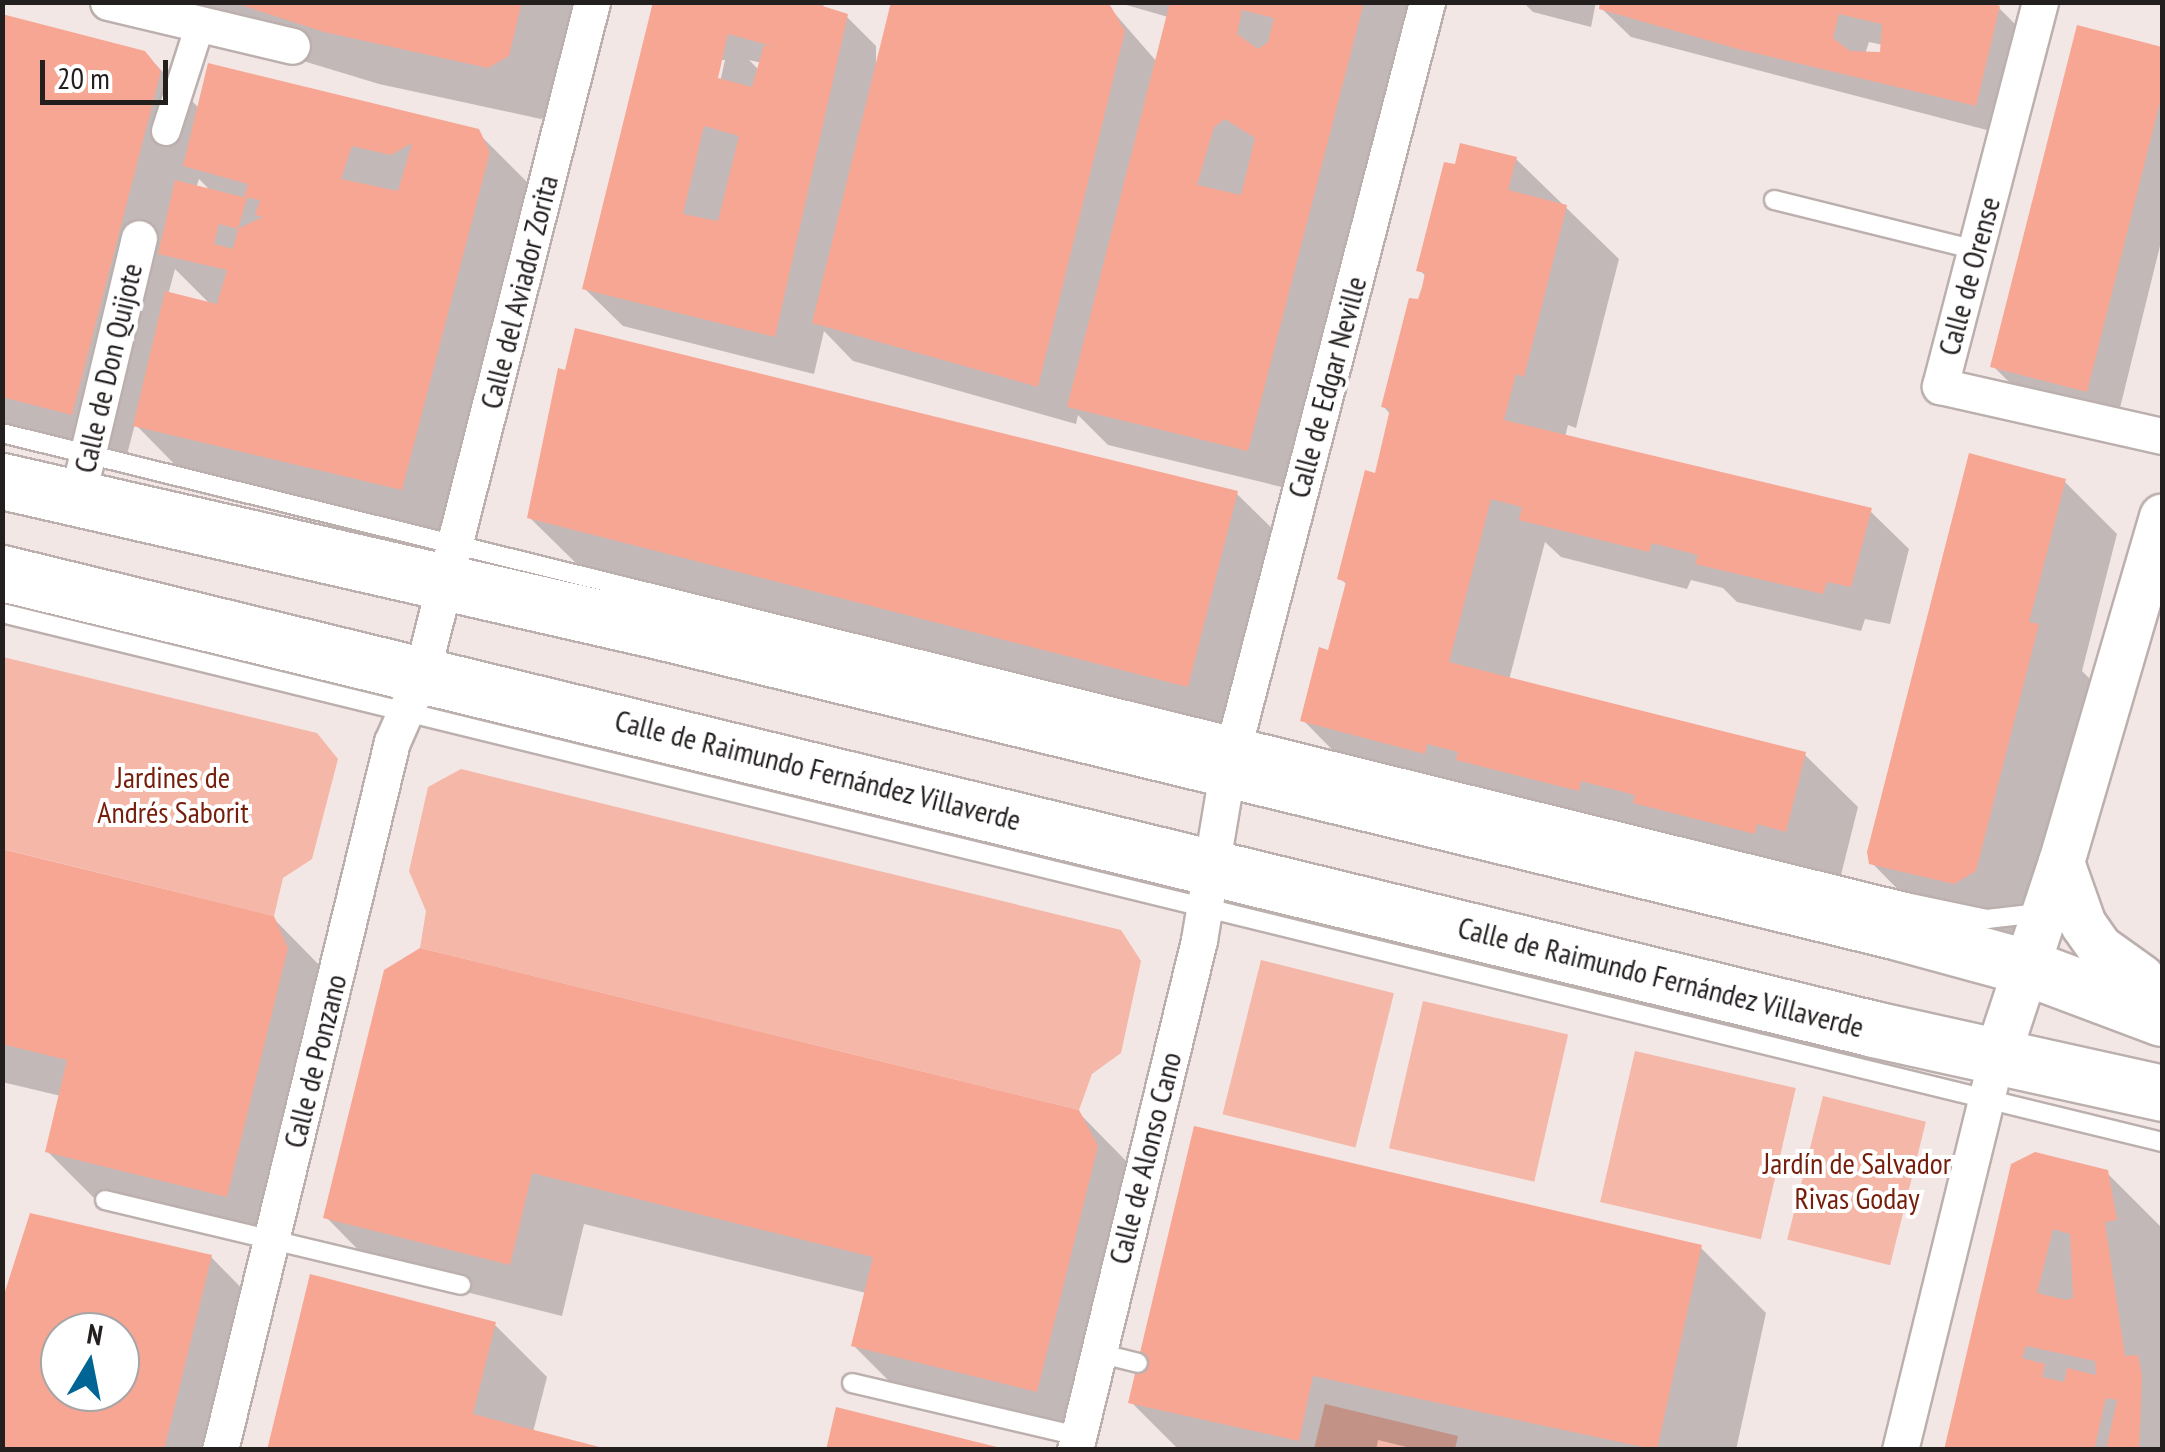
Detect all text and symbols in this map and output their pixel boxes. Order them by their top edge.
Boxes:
scale bar [45,40,172,102]
text: 20 m [57,58,110,97]
street label: Calle del Aviador Zorita [472,171,566,413]
street label: Calle de Orense [1931,193,2007,359]
street label: Calle de Don Quijote [66,260,150,476]
street label: Calle de Edgar Neville [1280,272,1374,502]
street label: Calle de Raimundo Fernández Villaverde [611,702,1025,838]
park label: Jardines de Andrés Saborit [97,759,249,830]
street label: Calle de Raimundo Fernández Villaverde [1454,909,1868,1045]
street label: Calle de Ponzano [276,971,354,1151]
street label: Calle de Alonso Cano [1101,1048,1189,1268]
park label: Jardín de Salvador Rivas Goday [1763,1145,1951,1216]
north arrow [40,1312,140,1412]
text: N [84,1314,106,1353]

